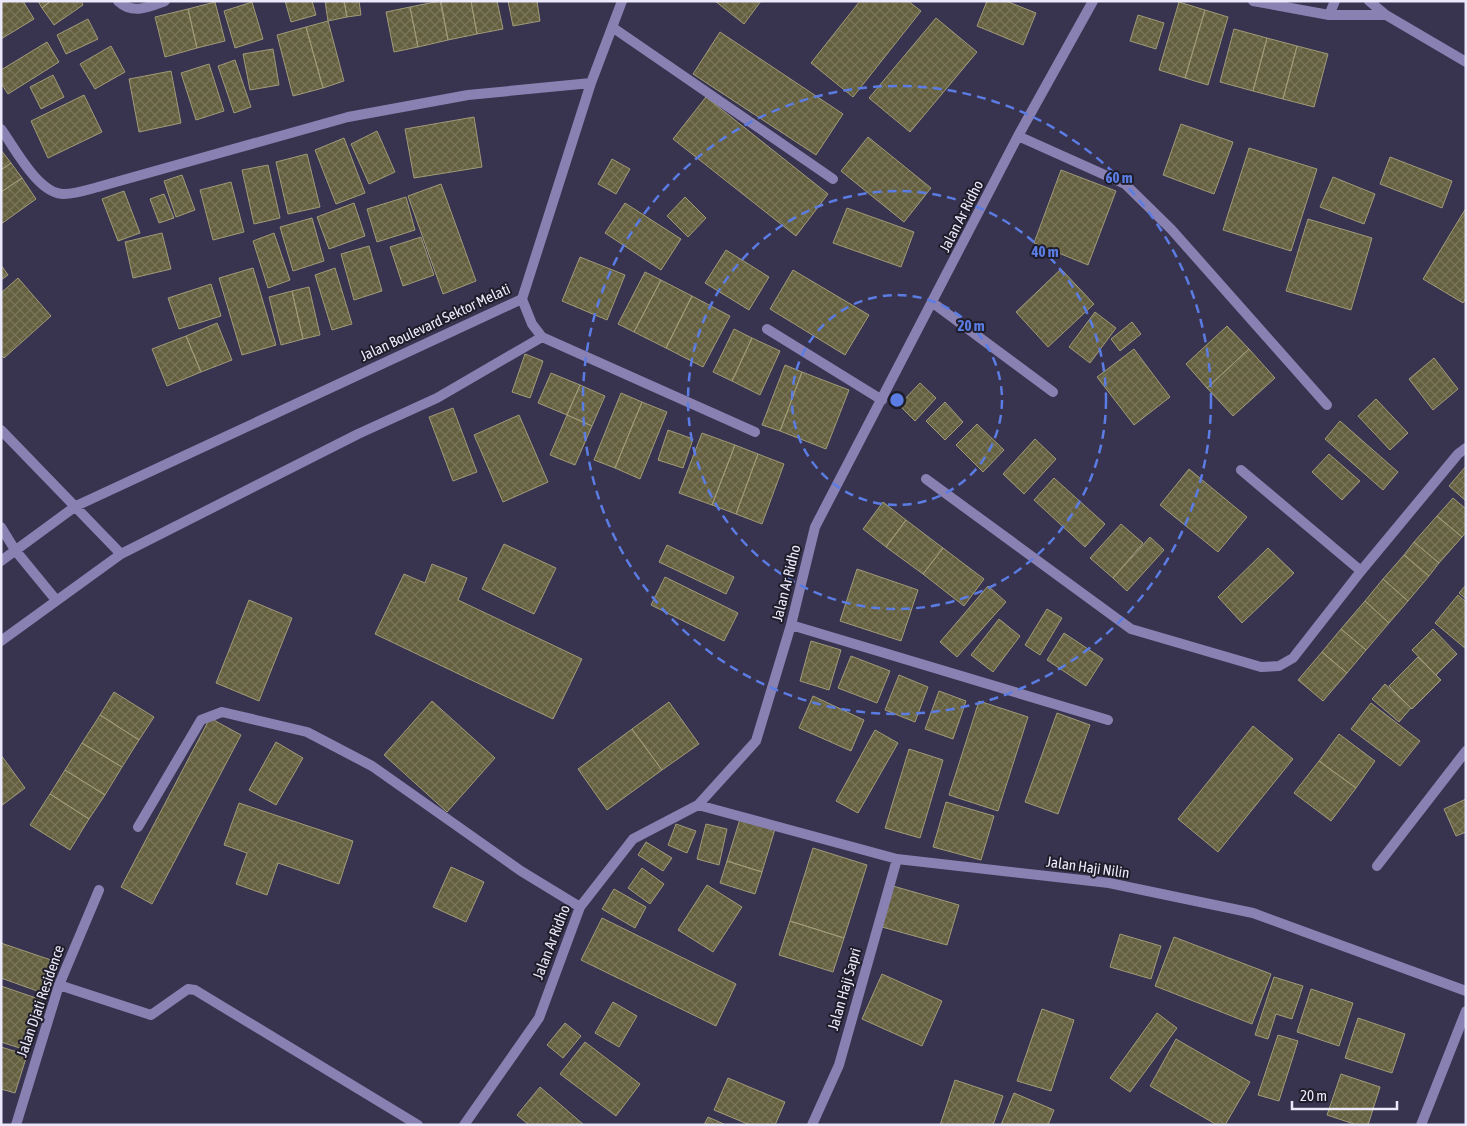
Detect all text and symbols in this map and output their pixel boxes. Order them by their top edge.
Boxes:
text: 60 m [1106,169,1133,186]
street label: Jalan Ar Ridho [936,177,986,255]
text: 40 m [1031,243,1059,260]
street label: Jalan Boulevard Sektor Melati [357,280,513,364]
text: 20 m [958,317,985,334]
centre of rings [888,391,906,409]
street label: Jalan Ar Ridho [768,543,804,623]
street label: Jalan Haji Nilin [1045,853,1131,881]
street label: Jalan Ar Ridho [529,902,573,982]
street label: Jalan Djati Residence [13,943,67,1059]
street label: Jalan Haji Sapri [824,946,864,1032]
scale bar [1292,1078,1397,1110]
text: 20 m [1300,1087,1327,1104]

